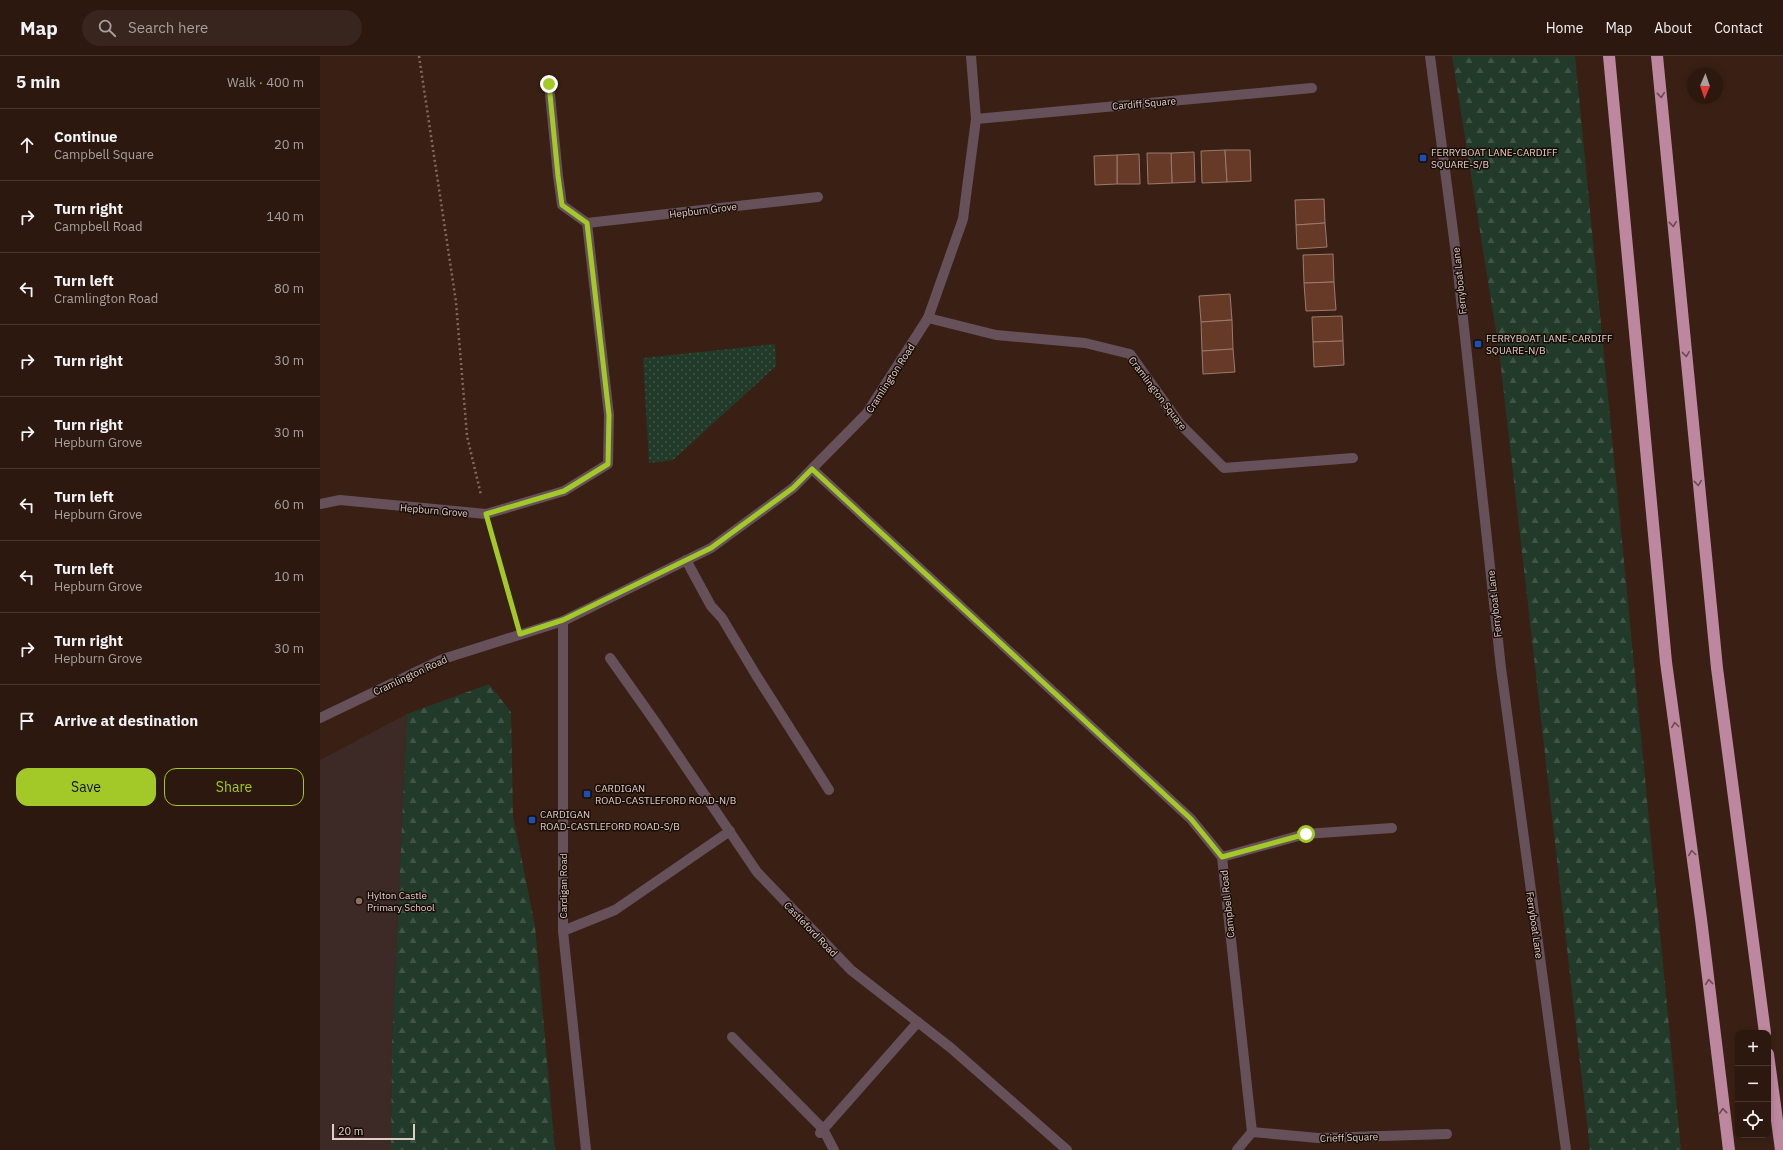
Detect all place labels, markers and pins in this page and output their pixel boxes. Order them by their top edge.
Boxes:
place label: FERRYBOAT LANE-CARDIFF SQUARE-S/B [1431,146,1558,171]
marker: FERRYBOAT LANE-CARDIFF SQUARE-S/B [1418,153,1428,163]
place label: FERRYBOAT LANE-CARDIFF SQUARE-N/B [1486,332,1613,357]
marker: FERRYBOAT LANE-CARDIFF SQUARE-N/B [1473,339,1483,349]
place label: CARDIGAN ROAD-CASTLEFORD ROAD-N/B [595,782,736,807]
marker: CARDIGAN ROAD-CASTLEFORD ROAD-N/B [582,789,592,799]
place label: CARDIGAN ROAD-CASTLEFORD ROAD-S/B [540,808,680,833]
marker: CARDIGAN ROAD-CASTLEFORD ROAD-S/B [527,815,537,825]
place label: Hylton Castle Primary School [367,889,435,914]
marker: Hylton Castle Primary School [354,896,364,906]

